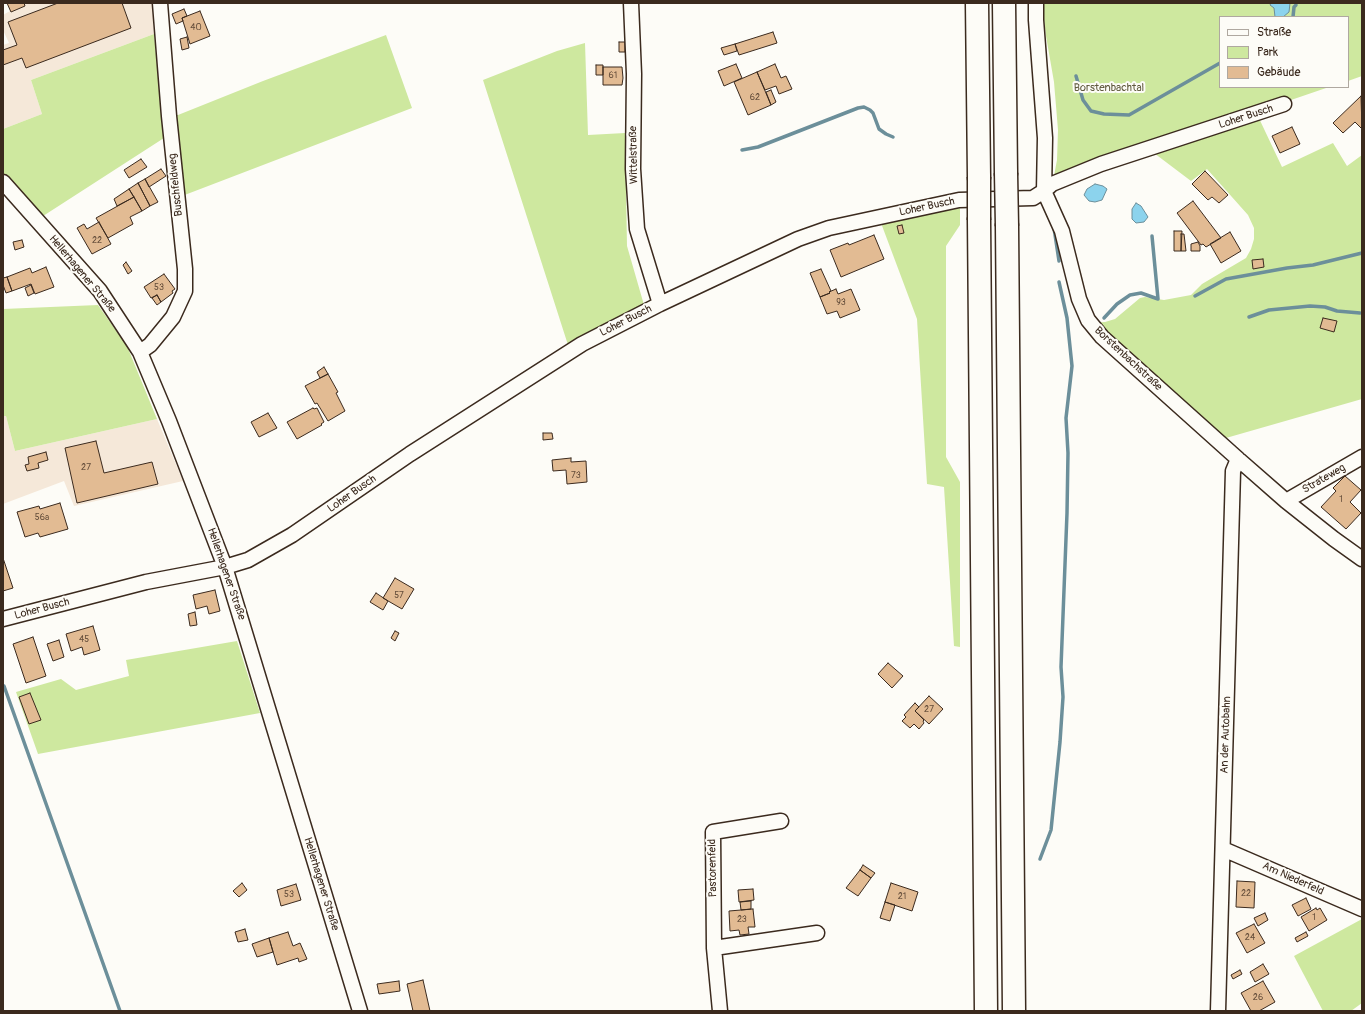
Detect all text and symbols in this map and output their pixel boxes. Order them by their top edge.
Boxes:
legend [1219,16,1349,88]
house number: 40 [190,23,202,33]
text: Straße [1257,25,1291,40]
text: Park [1257,45,1278,60]
text: Gebäude [1257,65,1300,80]
house number: 61 [609,71,617,81]
park label: Borstenbachtal [1074,81,1144,95]
house number: 62 [750,93,760,103]
street label: Loher Busch [1217,102,1275,132]
street label: Wittelstraße [627,126,641,184]
street label: Buschfeldweg [166,153,186,217]
street label: Loher Busch [898,195,956,219]
street label: Hellerhagener Straße [46,233,118,315]
house number: 22 [92,236,102,246]
house number: 53 [154,283,164,293]
house number: 93 [836,298,846,308]
street label: Loher Busch [598,302,654,340]
street label: Borstenbachstraße [1091,324,1165,394]
street label: Strateweg [1300,461,1348,497]
house number: 27 [81,463,91,473]
house number: 73 [571,471,581,481]
street label: Loher Busch [325,472,379,516]
house number: 1 [1339,495,1343,505]
house number: 56a [35,513,49,523]
street label: Hellerhagener Straße [204,526,248,622]
house number: 57 [394,591,404,601]
street label: Loher Busch [13,595,71,623]
house number: 45 [79,635,89,645]
street label: An der Autobahn [1218,696,1234,774]
house number: 27 [924,705,934,715]
street label: Hellerhagener Straße [301,836,341,932]
street label: Pastorenfeld [706,839,720,897]
street label: Am Niederfeld [1260,860,1326,898]
house number: 22 [1241,889,1251,899]
house number: 53 [284,890,294,900]
house number: 21 [898,892,906,902]
house number: 1 [1312,913,1316,923]
house number: 23 [737,915,747,925]
house number: 24 [1245,933,1255,943]
house number: 26 [1253,993,1263,1003]

